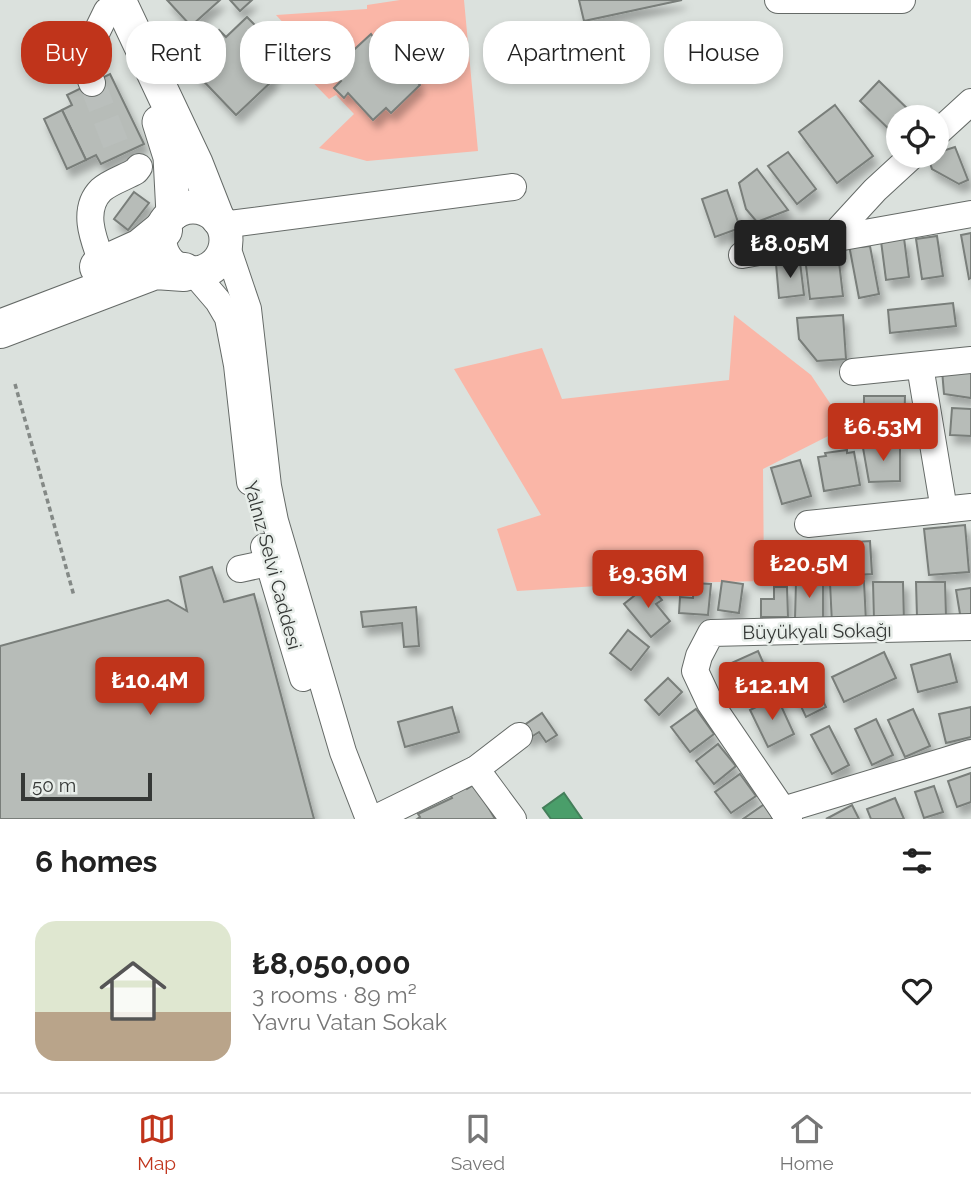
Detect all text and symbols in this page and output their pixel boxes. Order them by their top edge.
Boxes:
chip: Buy [21,21,112,84]
chip: Rent [126,21,226,84]
chip: Filters [240,21,355,84]
chip: New [369,21,469,84]
chip: Apartment [483,21,650,84]
chip: House [664,21,783,84]
map controls [886,105,949,168]
button: locate [886,105,949,168]
pin: ₺8.05M [733,220,847,280]
text: ₺8.05M [750,229,830,256]
pin: ₺6.53M [826,404,940,463]
text: ₺6.53M [844,412,922,439]
street label: Yalnız Selvi Caddesi [240,478,306,652]
pin: ₺20.5M [752,540,866,600]
text: ₺20.5M [770,549,848,576]
pin: ₺9.36M [591,550,705,610]
text: ₺9.36M [608,559,688,586]
street label: Büyükyalı Sokağı [742,619,892,643]
pin: ₺10.4M [93,658,207,717]
pin: ₺12.1M [715,662,829,722]
text: ₺10.4M [111,666,189,693]
text: ₺12.1M [735,671,809,698]
scale bar [21,770,152,802]
text: 50 m [32,774,76,796]
icon: filters [898,842,936,880]
text: 6 homes [35,844,157,879]
text: ₺8,050,000 [252,946,411,981]
icon: home [91,949,175,1033]
icon: heart [898,972,936,1010]
text: 3 rooms · 89 m² [252,981,417,1008]
text: Yavru Vatan Sokak [252,1008,447,1035]
tab: Map [137,1110,176,1174]
tab: Saved [451,1110,505,1174]
tab: Home [780,1110,834,1174]

